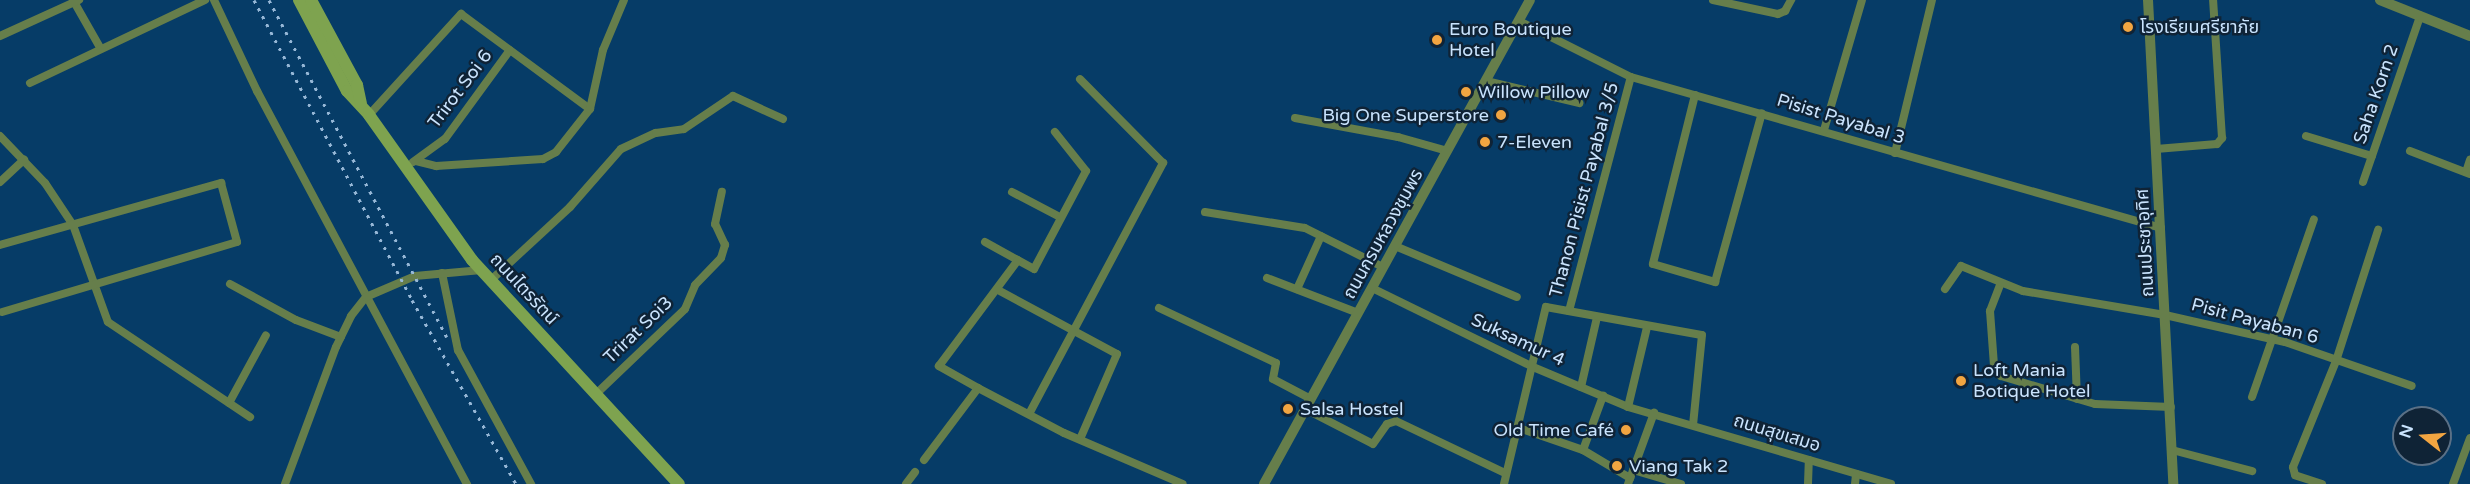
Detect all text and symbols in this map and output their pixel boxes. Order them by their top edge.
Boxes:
place label: โรงเรียนศรียาภัย [2140,16,2259,38]
place label: Euro Boutique Hotel [1449,19,1572,62]
marker: โรงเรียนศรียาภัย [2121,20,2135,34]
marker: Euro Boutique Hotel [1430,33,1444,47]
street label: Saha Korn 2 [2349,41,2403,147]
street label: Trirot Soi 6 [423,45,497,133]
street label: Thanon Pisist Payabal 3/5 [1545,80,1623,300]
place label: Willow Pillow [1478,81,1590,103]
marker: Willow Pillow [1459,85,1473,99]
street label: Pisist Payabal 3 [1774,89,1908,149]
place label: Big One Superstore [1322,104,1489,126]
marker: Big One Superstore [1494,108,1508,122]
place label: 7-Eleven [1497,131,1572,153]
marker: 7-Eleven [1478,135,1492,149]
street label: ถนนกรมหลวงชุมพร [1338,165,1428,303]
street label: ถนนประชาอุทิศ [2131,188,2159,298]
street label: ถนนไตรรัตน์ [486,249,562,329]
street label: Trirat Soi3 [599,292,677,368]
street label: Pisit Payaban 6 [2189,294,2321,348]
street label: Suksamur 4 [1468,309,1568,371]
place label: Loft Mania Botique Hotel [1973,360,2090,403]
marker: Loft Mania Botique Hotel [1954,374,1968,388]
place label: Salsa Hostel [1300,398,1403,420]
marker: Salsa Hostel [1281,402,1295,416]
north arrow [2392,406,2452,466]
street label: ถนนสุขเสมอ [1731,410,1823,456]
place label: Old Time Café [1493,419,1614,441]
text: N [2395,422,2418,440]
marker: Old Time Café [1619,423,1633,437]
place label: Viang Tak 2 [1629,455,1728,477]
marker: Viang Tak 2 [1610,459,1624,473]

